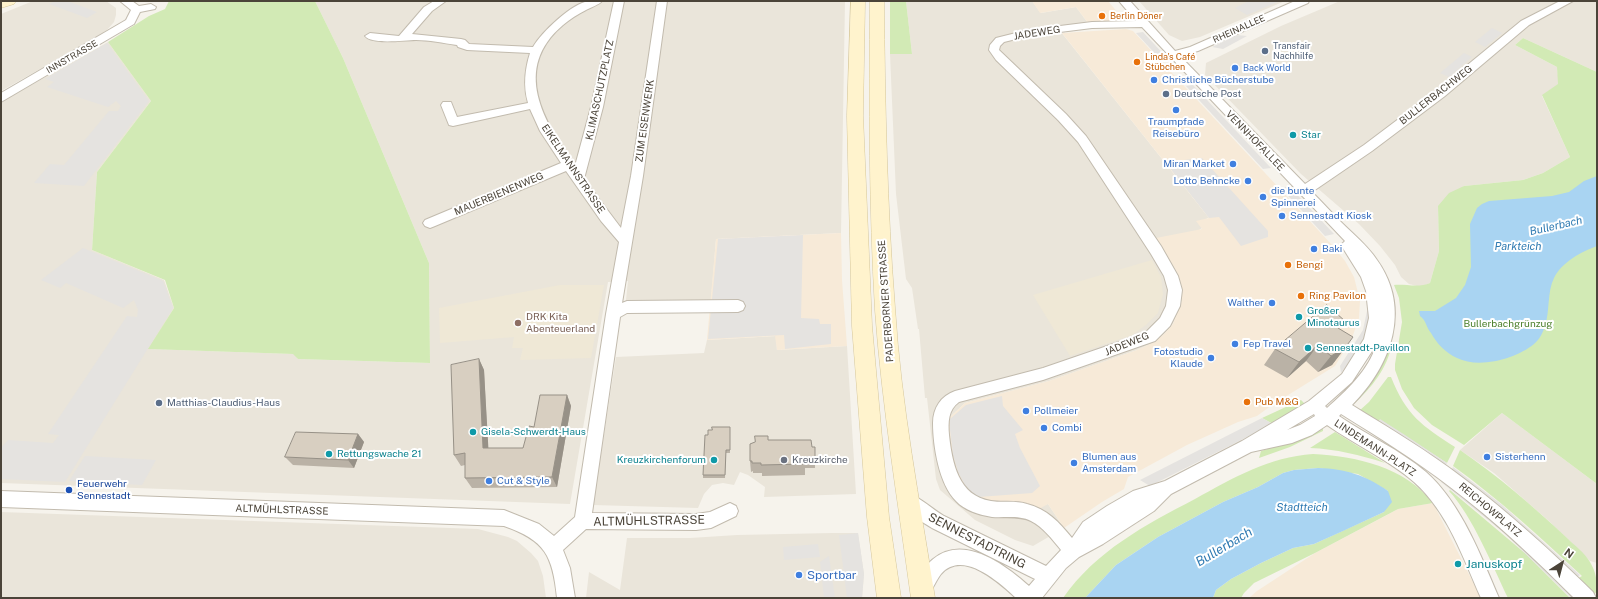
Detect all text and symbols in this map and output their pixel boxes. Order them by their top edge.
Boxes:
marker: Berlin Döner [1097,11,1107,21]
place label: Berlin Döner [1110,11,1162,21]
street label: RHEINALLEE [1211,13,1267,45]
street label: JADEWEG [1013,23,1061,43]
street label: INNSTRASSE [44,38,100,76]
street label: KLIMASCHUTZPLATZ [583,39,617,141]
place label: Transfair Nachhilfe [1273,41,1313,62]
marker: Transfair Nachhilfe [1260,46,1270,56]
place label: Linda's Café Stübchen [1145,52,1195,73]
marker: Linda's Café Stübchen [1132,57,1142,67]
marker: Back World [1230,63,1240,73]
place label: Back World [1243,63,1291,73]
street label: BULLERBACHWEG [1397,63,1475,127]
place label: Christliche Bücherstube [1162,74,1274,86]
marker: Christliche Bücherstube [1149,75,1159,85]
street label: ZUM EISENWERK [633,79,657,163]
place label: Deutsche Post [1174,88,1241,100]
marker: Deutsche Post [1161,89,1171,99]
marker: Traumpfade Reisebüro [1171,105,1181,115]
street label: VENNHOFALLEE [1223,108,1287,174]
place label: Traumpfade Reisebüro [1148,116,1204,140]
street label: EIKELMANNSTRASSE [539,122,607,216]
place label: Star [1301,129,1321,141]
marker: Star [1288,130,1298,140]
place label: Miran Market [1163,158,1225,170]
marker: Miran Market [1228,159,1238,169]
street label: MAUERBIENENWEG [453,170,545,218]
place label: Lotto Behncke [1173,175,1240,187]
marker: Lotto Behncke [1243,176,1253,186]
place label: die bunte Spinnerei [1271,185,1315,208]
marker: die bunte Spinnerei [1258,192,1268,202]
place label: Sennestadt Kiosk [1290,210,1372,222]
marker: Sennestadt Kiosk [1277,211,1287,221]
water label: Bullerbach [1528,214,1584,238]
street label: PADERBORNER STRASSE [876,239,896,363]
water label: Parkteich [1494,240,1542,254]
place label: Baki [1322,243,1342,255]
marker: Baki [1309,244,1319,254]
place label: Bengi [1296,259,1323,271]
marker: Bengi [1283,260,1293,270]
place label: Ring Pavilon [1309,290,1366,302]
marker: Ring Pavilon [1296,291,1306,301]
place label: Walther [1227,297,1264,309]
marker: Walther [1267,298,1277,308]
place label: Großer Minotaurus [1307,305,1360,328]
place label: DRK Kita Abenteuerland [526,311,595,334]
marker: Großer Minotaurus [1294,312,1304,322]
marker: DRK Kita Abenteuerland [513,318,523,328]
park label: Bullerbachgrünzug [1464,318,1552,330]
street label: JADEWEG [1103,330,1151,358]
place label: Fep Travel [1243,338,1291,350]
marker: Fep Travel [1230,339,1240,349]
place label: Sennestadt-Pavillon [1316,342,1410,354]
marker: Sennestadt-Pavillon [1303,343,1313,353]
place label: Fotostudio Klaude [1154,346,1203,370]
marker: Fotostudio Klaude [1206,353,1216,363]
place label: Pub M&G [1255,396,1299,408]
place label: Matthias-Claudius-Haus [167,397,280,409]
marker: Pub M&G [1242,397,1252,407]
marker: Matthias-Claudius-Haus [154,398,164,408]
place label: Pollmeier [1034,405,1078,417]
marker: Pollmeier [1021,406,1031,416]
street label: LINDEMANN-PLATZ [1332,417,1418,479]
place label: Combi [1052,422,1082,434]
marker: Combi [1039,423,1049,433]
place label: Gisela-Schwerdt-Haus [481,426,586,438]
marker: Gisela-Schwerdt-Haus [468,427,478,437]
place label: Rettungswache 21 [337,448,421,460]
marker: Rettungswache 21 [324,449,334,459]
place label: Blumen aus Amsterdam [1082,451,1136,474]
place label: Sisterhenn [1495,451,1545,463]
marker: Sisterhenn [1482,452,1492,462]
place label: Kreuzkirchenforum [617,454,706,466]
place label: Kreuzkirche [792,454,848,466]
marker: Kreuzkirchenforum [709,455,719,465]
marker: Kreuzkirche [779,455,789,465]
marker: Blumen aus Amsterdam [1069,458,1079,468]
place label: Cut & Style [497,475,550,487]
marker: Cut & Style [484,476,494,486]
place label: Feuerwehr Sennestadt [77,478,131,502]
street label: REICHOWPLATZ [1456,480,1524,540]
marker: Feuerwehr Sennestadt [64,485,74,495]
water label: Stadtteich [1276,501,1328,515]
street label: ALTMÜHLSTRASSE [235,502,329,518]
street label: SENNESTADTRING [926,510,1028,572]
street label: ALTMÜHLSTRASSE [593,513,705,529]
water label: Bullerbach [1193,524,1255,570]
north arrow [1542,543,1582,583]
text: N [1562,546,1576,561]
place label: Januskopf [1466,557,1522,571]
marker: Januskopf [1453,559,1463,569]
place label: Sportbar [807,568,857,582]
marker: Sportbar [794,570,804,580]

